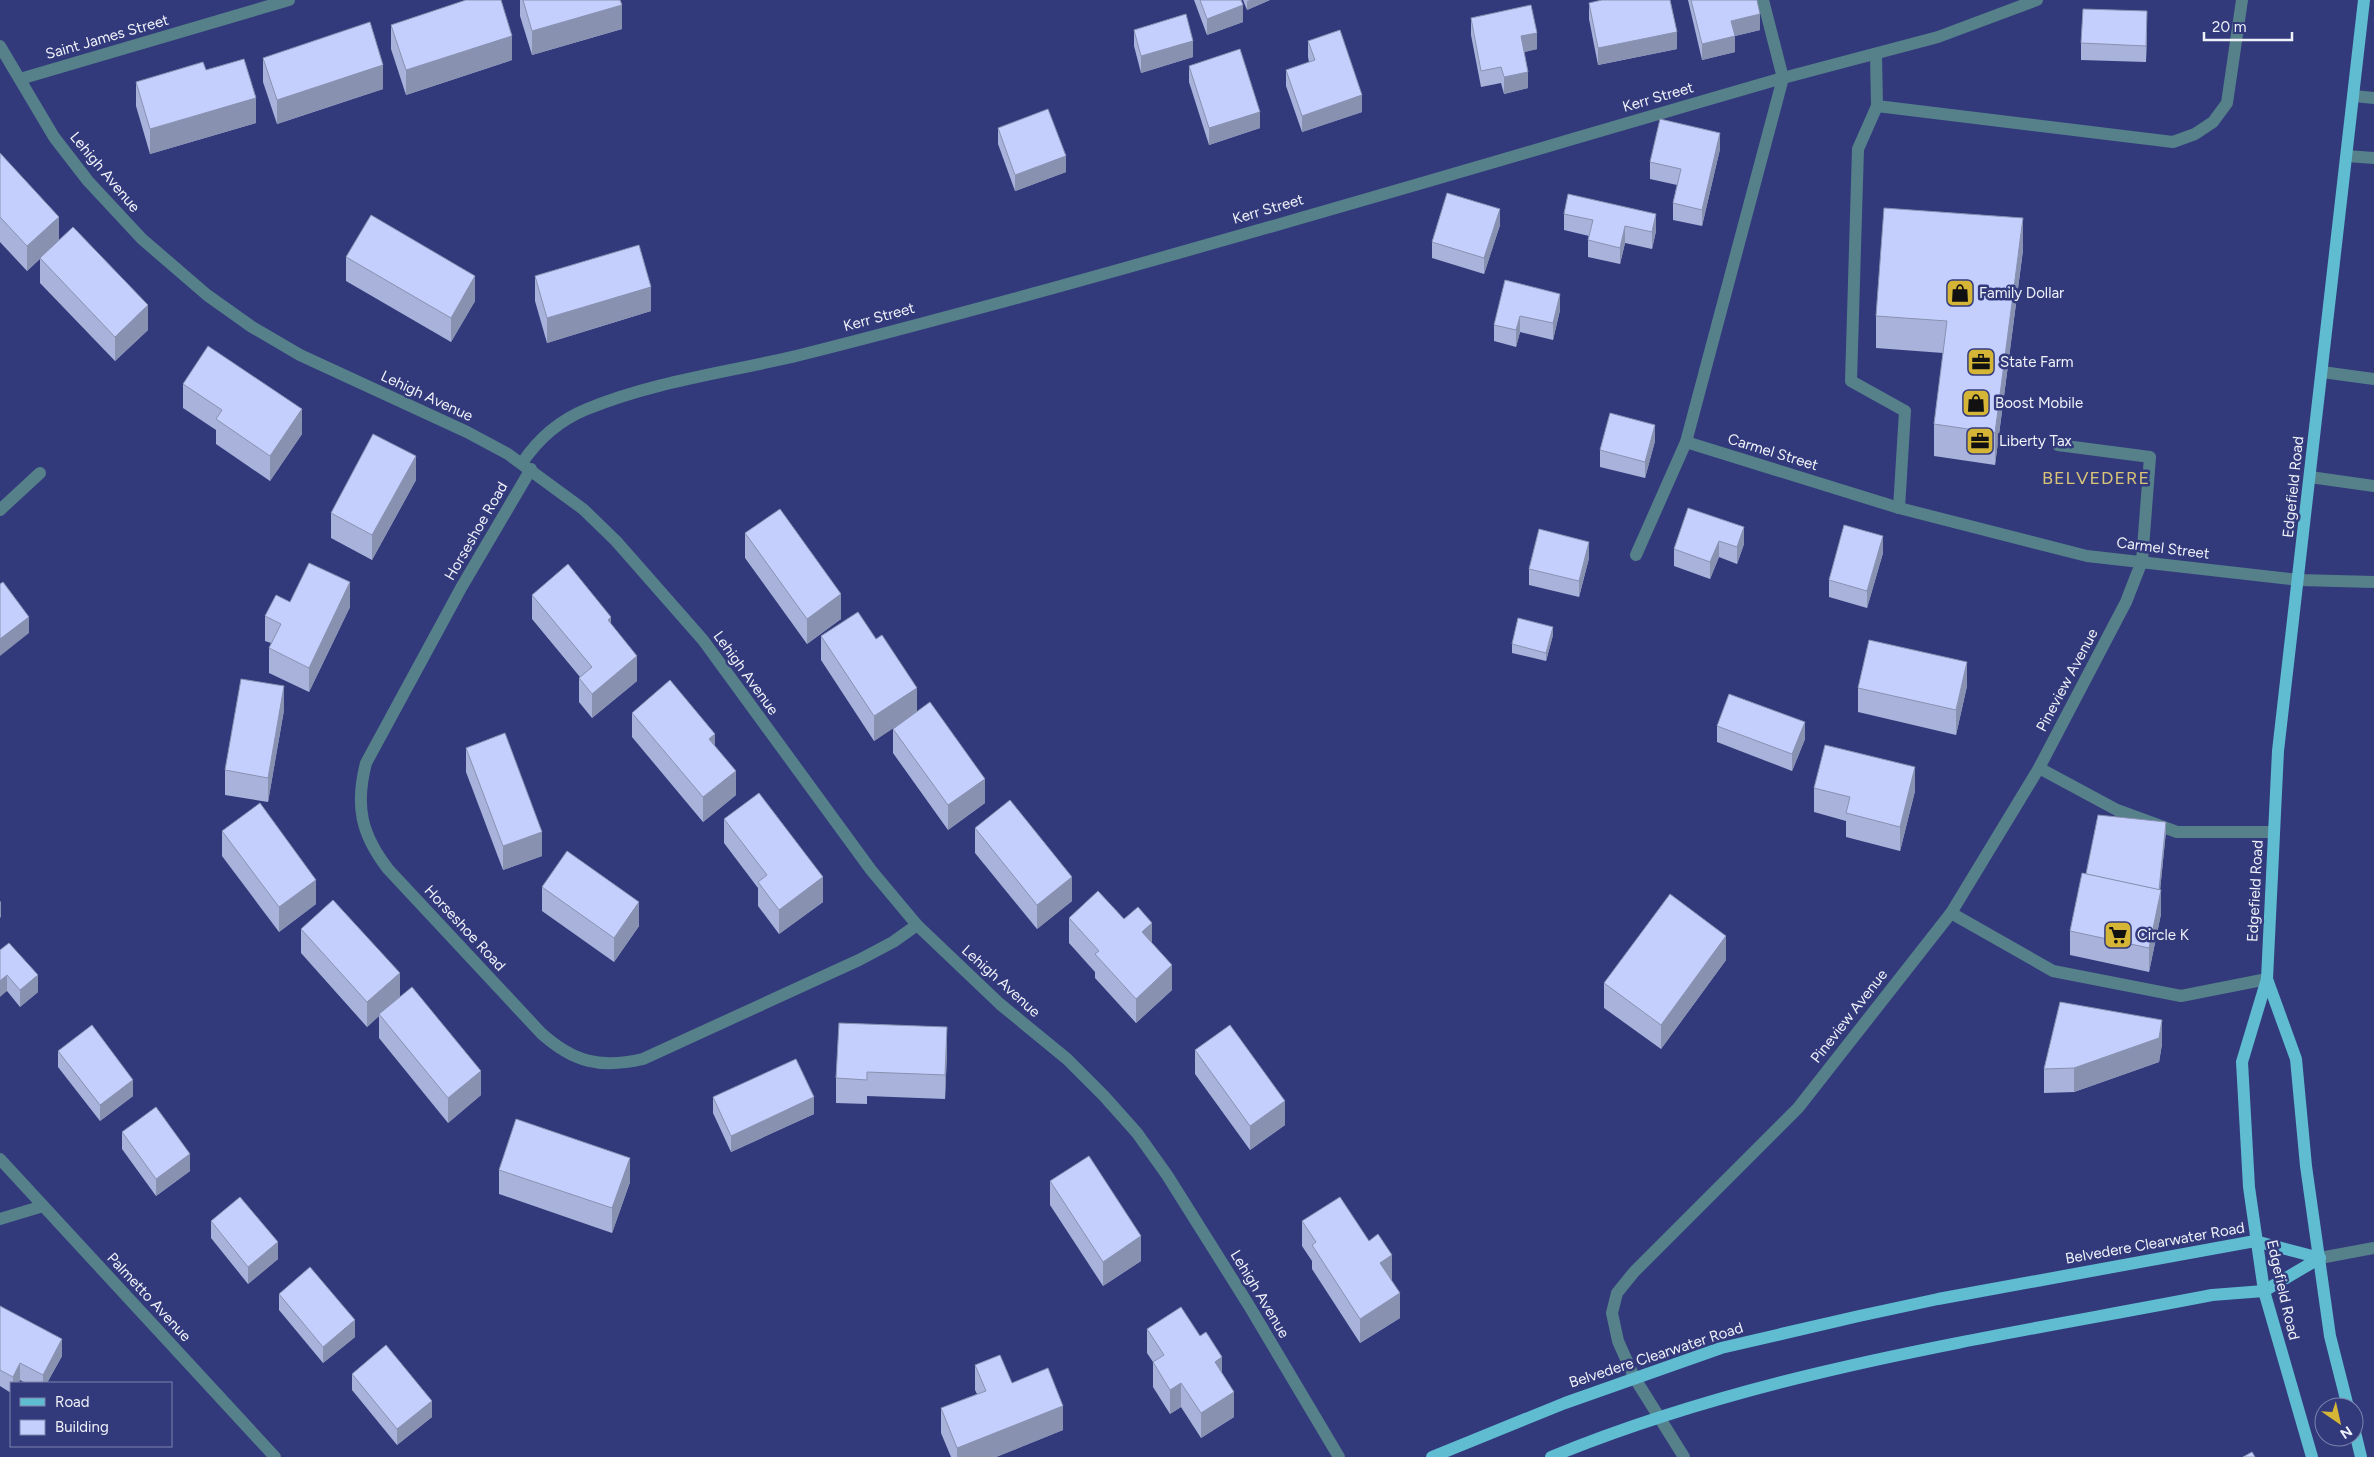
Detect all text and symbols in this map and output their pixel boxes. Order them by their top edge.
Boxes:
scale bar [2204,10,2292,42]
street label: Saint James Street [43,11,171,63]
text: 20 m [2212,18,2246,36]
street label: Kerr Street [1620,78,1696,116]
street label: Lehigh Avenue [66,128,144,216]
street label: Kerr Street [1230,190,1306,228]
shop icon: Family Dollar [1945,278,1975,308]
place label: Family Dollar [1979,284,2064,302]
street label: Kerr Street [841,299,917,335]
office icon: State Farm [1966,347,1996,377]
place label: State Farm [2000,353,2074,371]
street label: Lehigh Avenue [378,367,476,425]
shop icon: Boost Mobile [1961,388,1991,418]
place label: Boost Mobile [1995,394,2083,412]
office icon: Liberty Tax [1965,426,1995,456]
street label: Carmel Street [1726,430,1821,474]
place label: Liberty Tax [1999,432,2072,450]
street label: Edgefield Road [2279,435,2307,539]
district label: BELVEDERE [2042,467,2150,489]
street label: Horseshoe Road [441,479,511,583]
street label: Carmel Street [2116,533,2211,563]
street label: Pineview Avenue [2032,625,2102,735]
street label: Lehigh Avenue [709,627,783,719]
street label: Edgefield Road [2243,839,2267,943]
street label: Horseshoe Road [421,881,509,975]
supermarket icon: Circle K [2103,920,2133,950]
place label: Circle K [2137,926,2190,944]
street label: Lehigh Avenue [958,941,1044,1021]
street label: Pineview Avenue [1807,966,1891,1066]
street label: Belvedere Clearwater Road [2064,1218,2246,1268]
street label: Edgefield Road [2263,1238,2303,1342]
street label: Lehigh Avenue [1227,1247,1293,1341]
street label: Palmetto Avenue [103,1249,195,1345]
street label: Belvedere Clearwater Road [1567,1318,1745,1392]
legend [10,1382,172,1447]
text: Road [55,1393,90,1411]
north arrow [2314,1397,2364,1447]
text: Building [55,1418,109,1436]
text: N [2337,1422,2355,1442]

